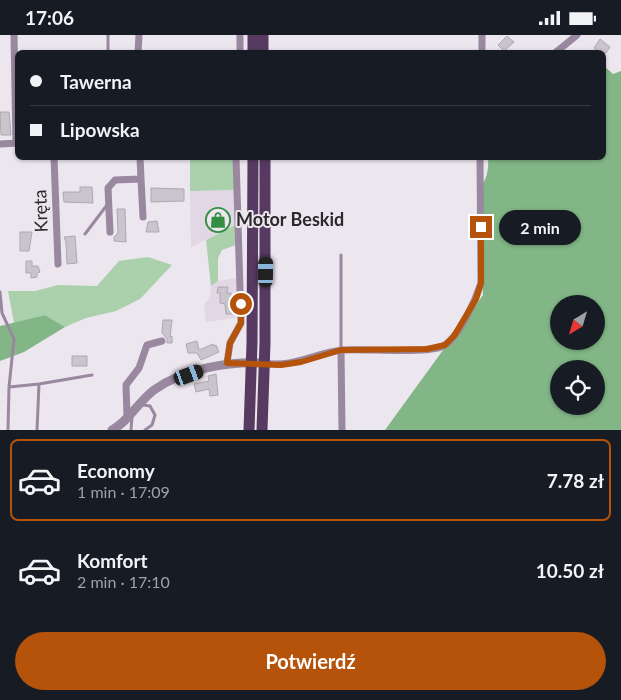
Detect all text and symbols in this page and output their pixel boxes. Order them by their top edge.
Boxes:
text: 17:06 [25,6,74,29]
text: Tawerna [60,70,132,93]
text: Lipowska [60,118,140,141]
street label: Kręta [28,189,52,233]
shop icon: Motor Beskid [205,207,231,233]
place label: Motor Beskid [236,208,344,230]
callout: 2 min [498,209,581,245]
route end [470,216,492,238]
text: 2 min [520,218,560,237]
car [258,257,273,287]
route start [230,293,252,315]
north arrow [550,295,605,350]
map controls [550,295,605,415]
button: locate [550,360,605,415]
car [172,363,205,387]
icon: car [17,458,62,503]
text: Economy [77,459,155,482]
text: 7.78 zł [547,469,604,492]
text: 1 min · 17:09 [77,482,170,501]
icon: car [17,548,62,593]
text: Komfort [77,549,148,572]
text: 10.50 zł [536,559,604,582]
text: 2 min · 17:10 [77,572,170,591]
button: Potwierdź [15,632,606,690]

